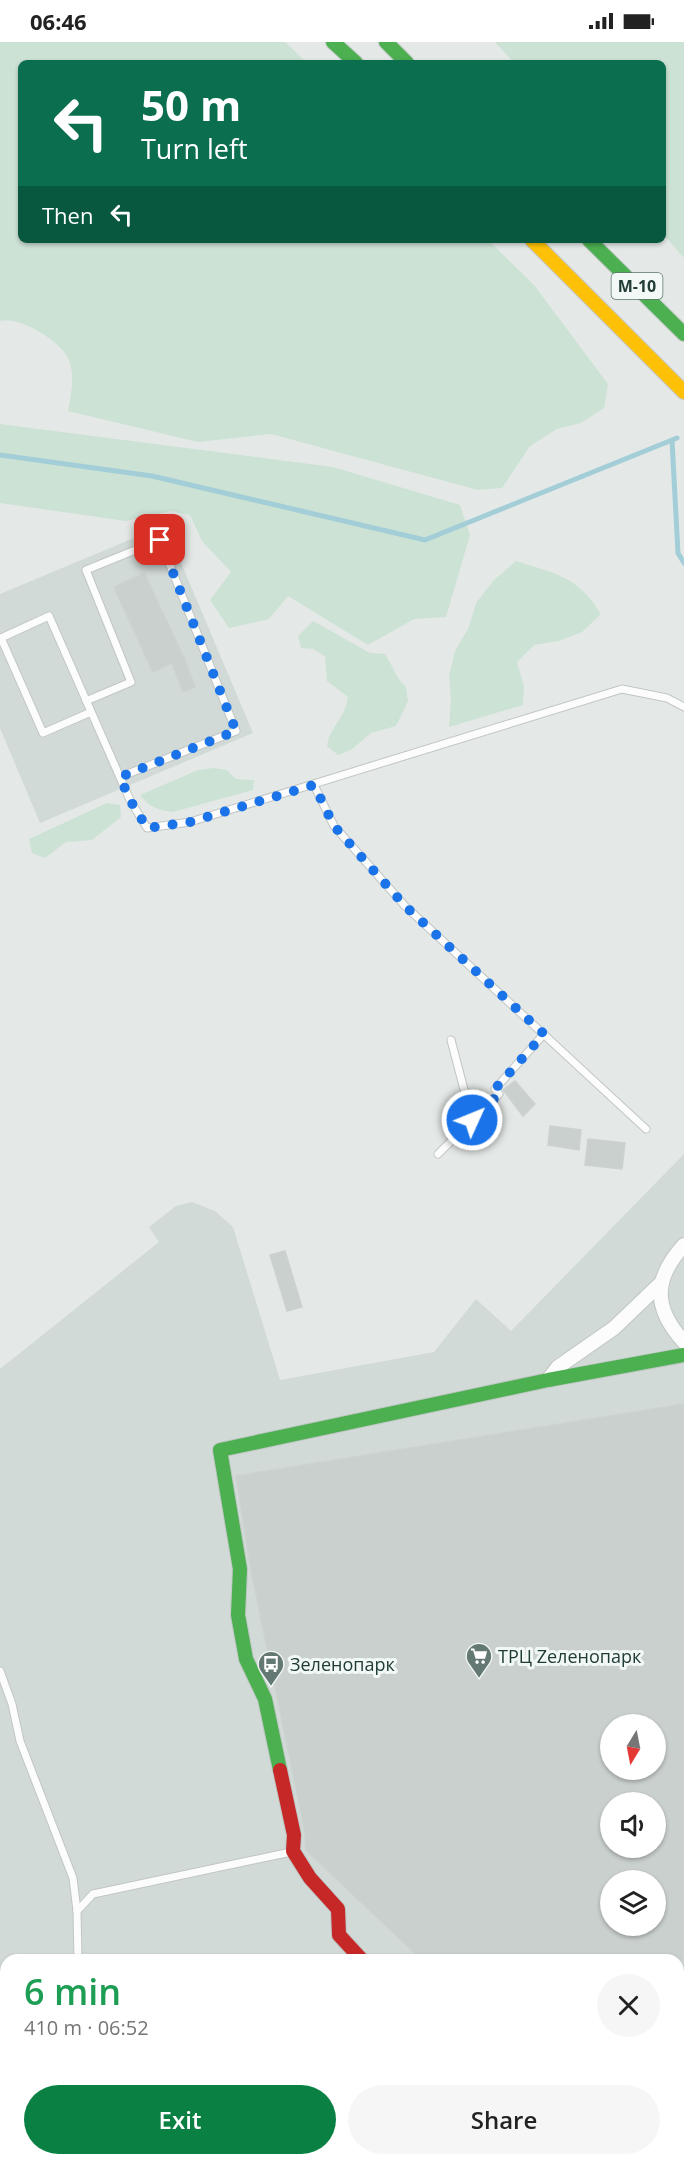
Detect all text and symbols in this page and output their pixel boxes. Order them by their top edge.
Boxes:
text: 06:46 [30,6,87,36]
text: 50 m [141,76,241,133]
icon: left [42,84,120,162]
text: Turn left [141,130,248,167]
icon: left [105,198,138,231]
text: Then [42,200,93,230]
road number: М-10 [612,273,662,299]
pin [134,514,185,565]
icon: arrive [143,523,176,556]
position arrow [440,1088,504,1152]
supermarket icon: ТРЦ Zеленопарк [464,1641,494,1679]
place label: ТРЦ Zеленопарк [498,1644,642,1668]
bus stop icon: Зеленопарк [256,1649,286,1687]
place label: Зеленопарк [290,1652,395,1676]
north arrow [600,1714,666,1780]
map controls [600,1714,666,1936]
button: sound [600,1792,666,1858]
button: layers [600,1870,666,1936]
text: 6 min [24,1967,121,2016]
button: close [597,1974,660,2037]
text: 410 m · 06:52 [24,2014,149,2041]
button: Exit [24,2085,336,2154]
button: Share [348,2085,660,2154]

